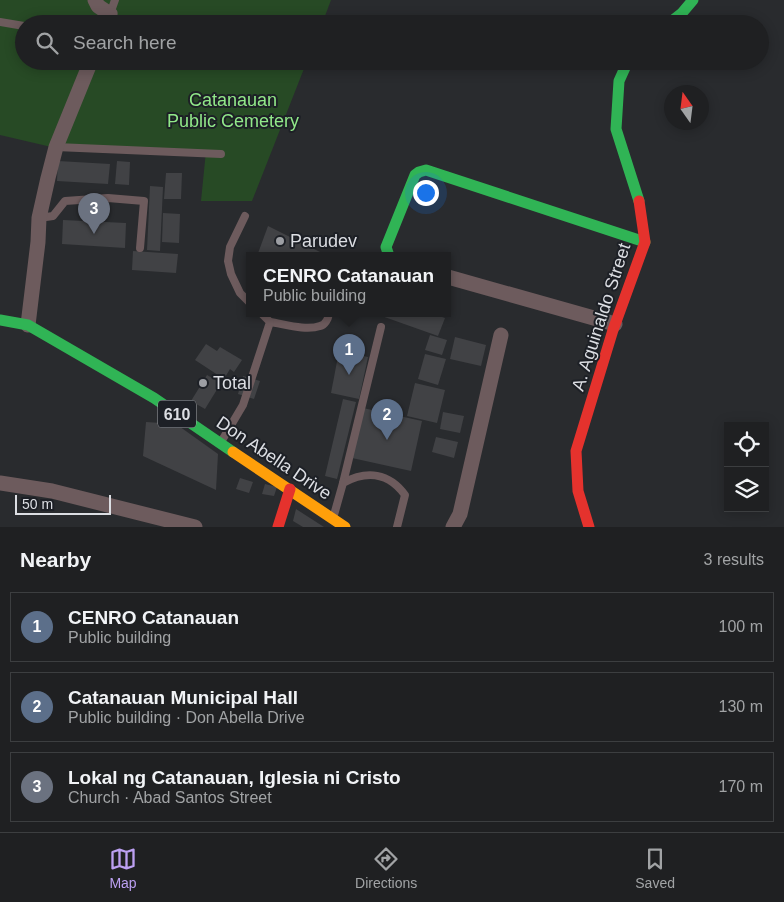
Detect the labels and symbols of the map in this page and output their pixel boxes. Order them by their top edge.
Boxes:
north arrow [664,85,709,130]
park label: Catanauan Public Cemetery [167,90,299,131]
your location [413,180,439,206]
pin: 3 [78,193,110,234]
place label: Parudev [290,231,357,251]
marker: Parudev [274,235,286,247]
street label: A. Aguinaldo Street [568,241,634,393]
pin: 1 [333,334,365,375]
place label: Total [213,373,251,393]
marker: Total [197,377,209,389]
pin: 2 [371,399,403,440]
road number: 610 [158,400,196,428]
street label: Don Abella Drive [213,412,335,504]
scale bar [15,492,111,515]

